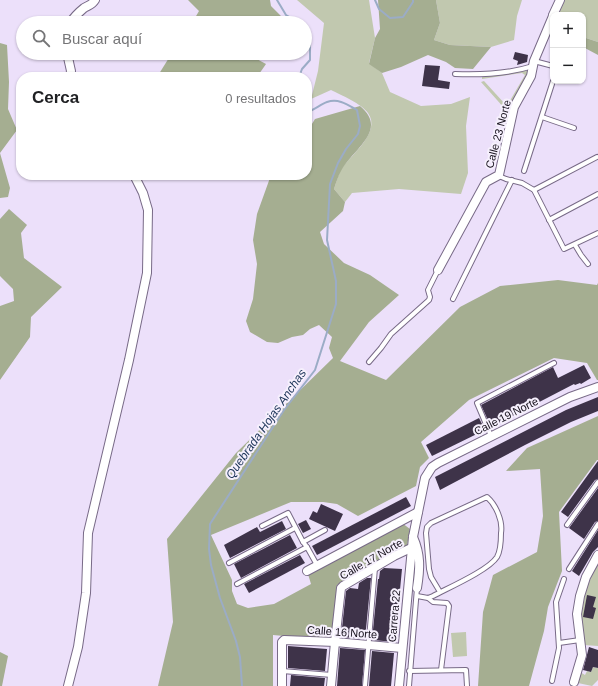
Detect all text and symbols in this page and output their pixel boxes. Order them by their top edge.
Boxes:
map controls [550,12,586,84]
button: + [550,12,586,48]
search box [16,16,312,60]
icon: search [30,27,52,49]
text: Buscar aquí [62,30,142,47]
button: − [550,48,586,84]
text: Cerca [32,88,79,107]
text: 0 resultados [225,91,296,106]
street label: Calle 23 Norte [483,98,513,170]
water label: Quebrada Hojas Anchas [223,367,309,481]
street label: Calle 19 Norte [472,395,540,437]
street label: Calle 17 Norte [338,536,404,582]
street label: Carrera 22 [386,589,402,643]
street label: Calle 16 Norte [307,624,377,640]

